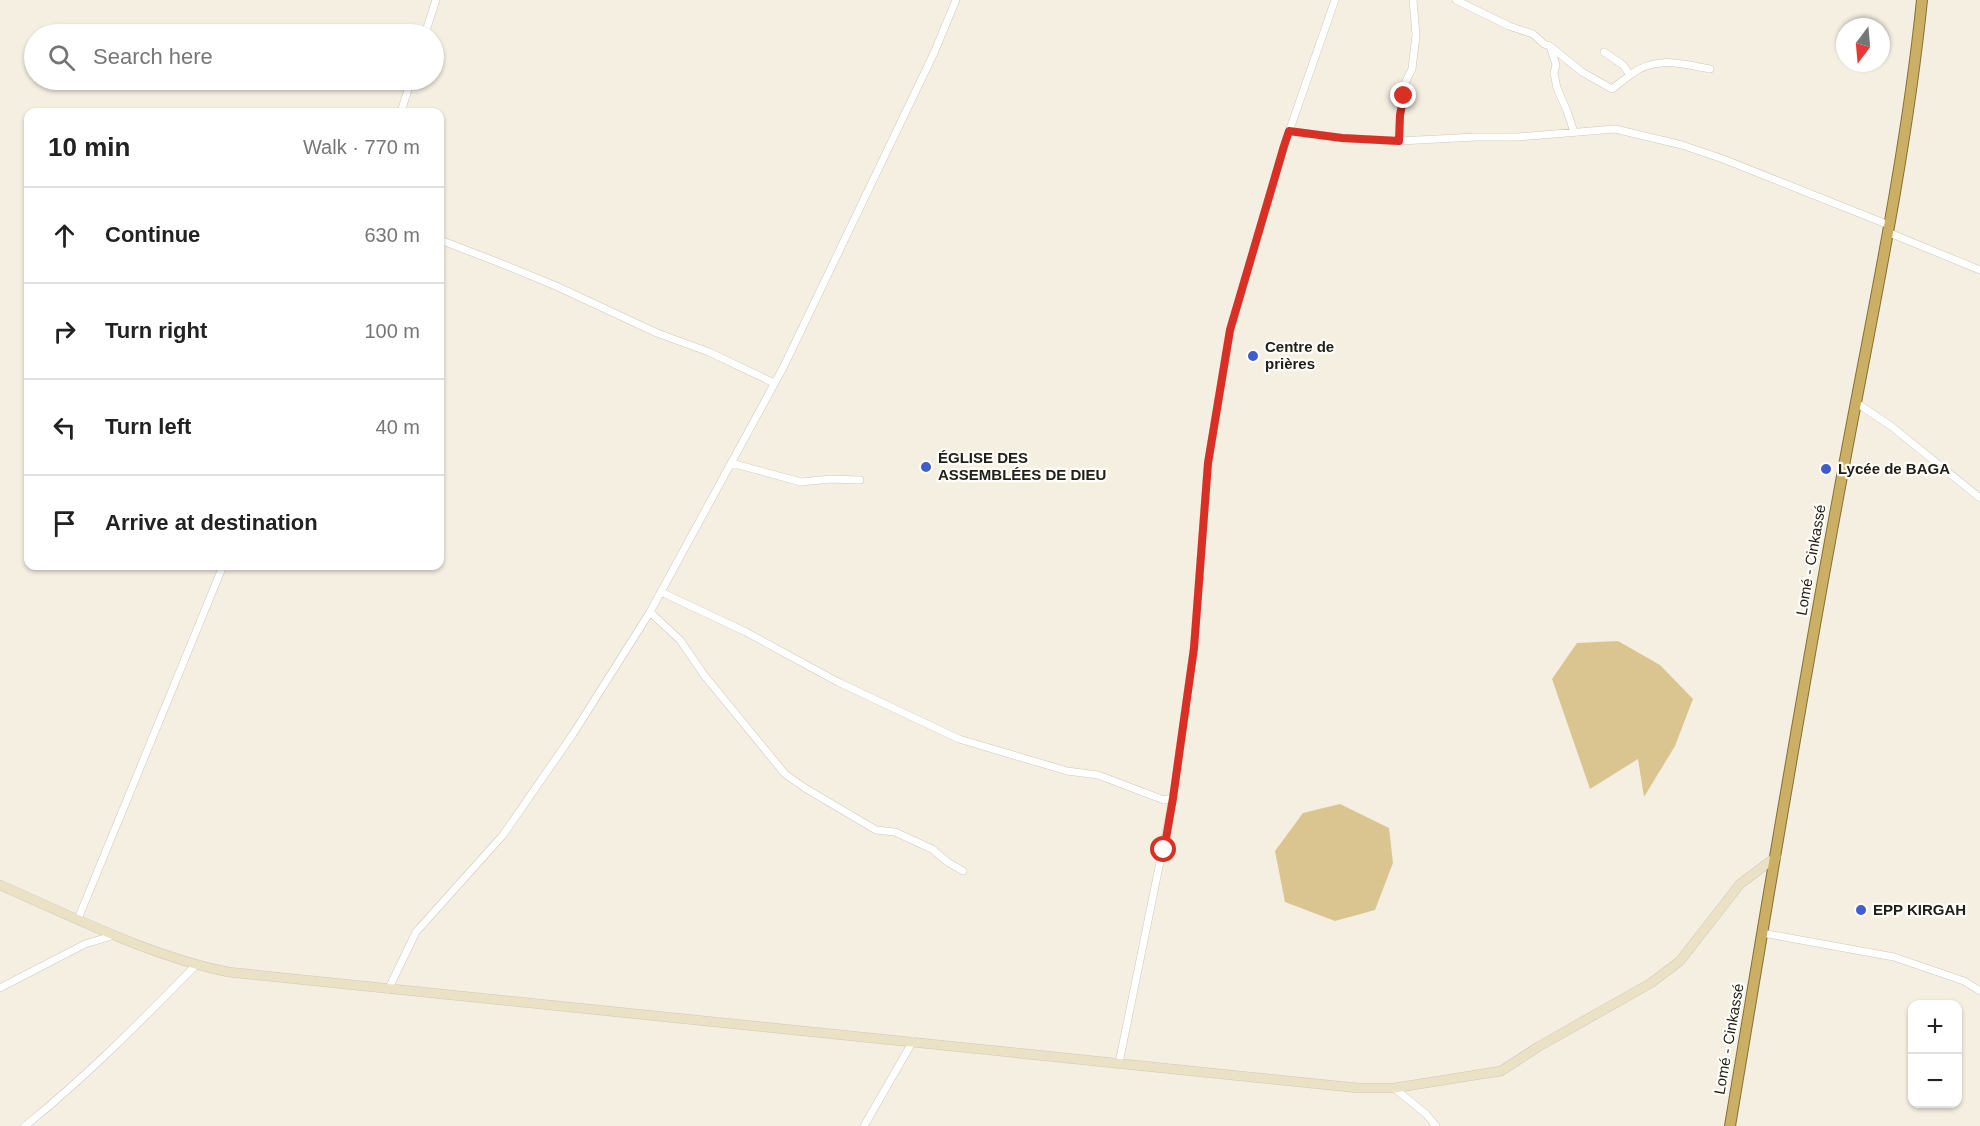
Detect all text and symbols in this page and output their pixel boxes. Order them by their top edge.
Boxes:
north arrow [1836,18,1890,72]
search box [24,24,444,90]
icon: search [45,41,78,74]
text: Search here [93,44,213,69]
route end [1390,82,1416,108]
text: 10 min [48,132,130,162]
text: Walk · 770 m [303,136,420,158]
icon: ahead [48,219,81,252]
text: Continue [105,222,200,247]
text: 630 m [364,224,420,246]
icon: right [48,315,81,348]
text: Turn right [105,318,207,343]
text: 100 m [364,320,420,342]
place label: Centre de prières [1265,338,1334,372]
marker: Centre de prières [1246,349,1260,363]
icon: left [48,411,81,444]
text: Turn left [105,414,191,439]
text: 40 m [376,416,420,438]
place label: ÉGLISE DES ASSEMBLÉES DE DIEU [938,449,1106,483]
marker: ÉGLISE DES ASSEMBLÉES DE DIEU [919,460,933,474]
place label: Lycée de BAGA [1838,460,1950,477]
marker: Lycée de BAGA [1819,462,1833,476]
street label: Lomé - Cinkassé [1792,503,1829,617]
icon: arrive [48,507,81,540]
text: Arrive at destination [105,510,318,535]
route start [1150,836,1176,862]
place label: EPP KIRGAH [1873,901,1966,918]
marker: EPP KIRGAH [1854,903,1868,917]
street label: Lomé - Cinkassé [1710,982,1747,1096]
map controls [1908,1000,1962,1108]
button: + [1908,1000,1962,1054]
button: − [1908,1054,1962,1108]

